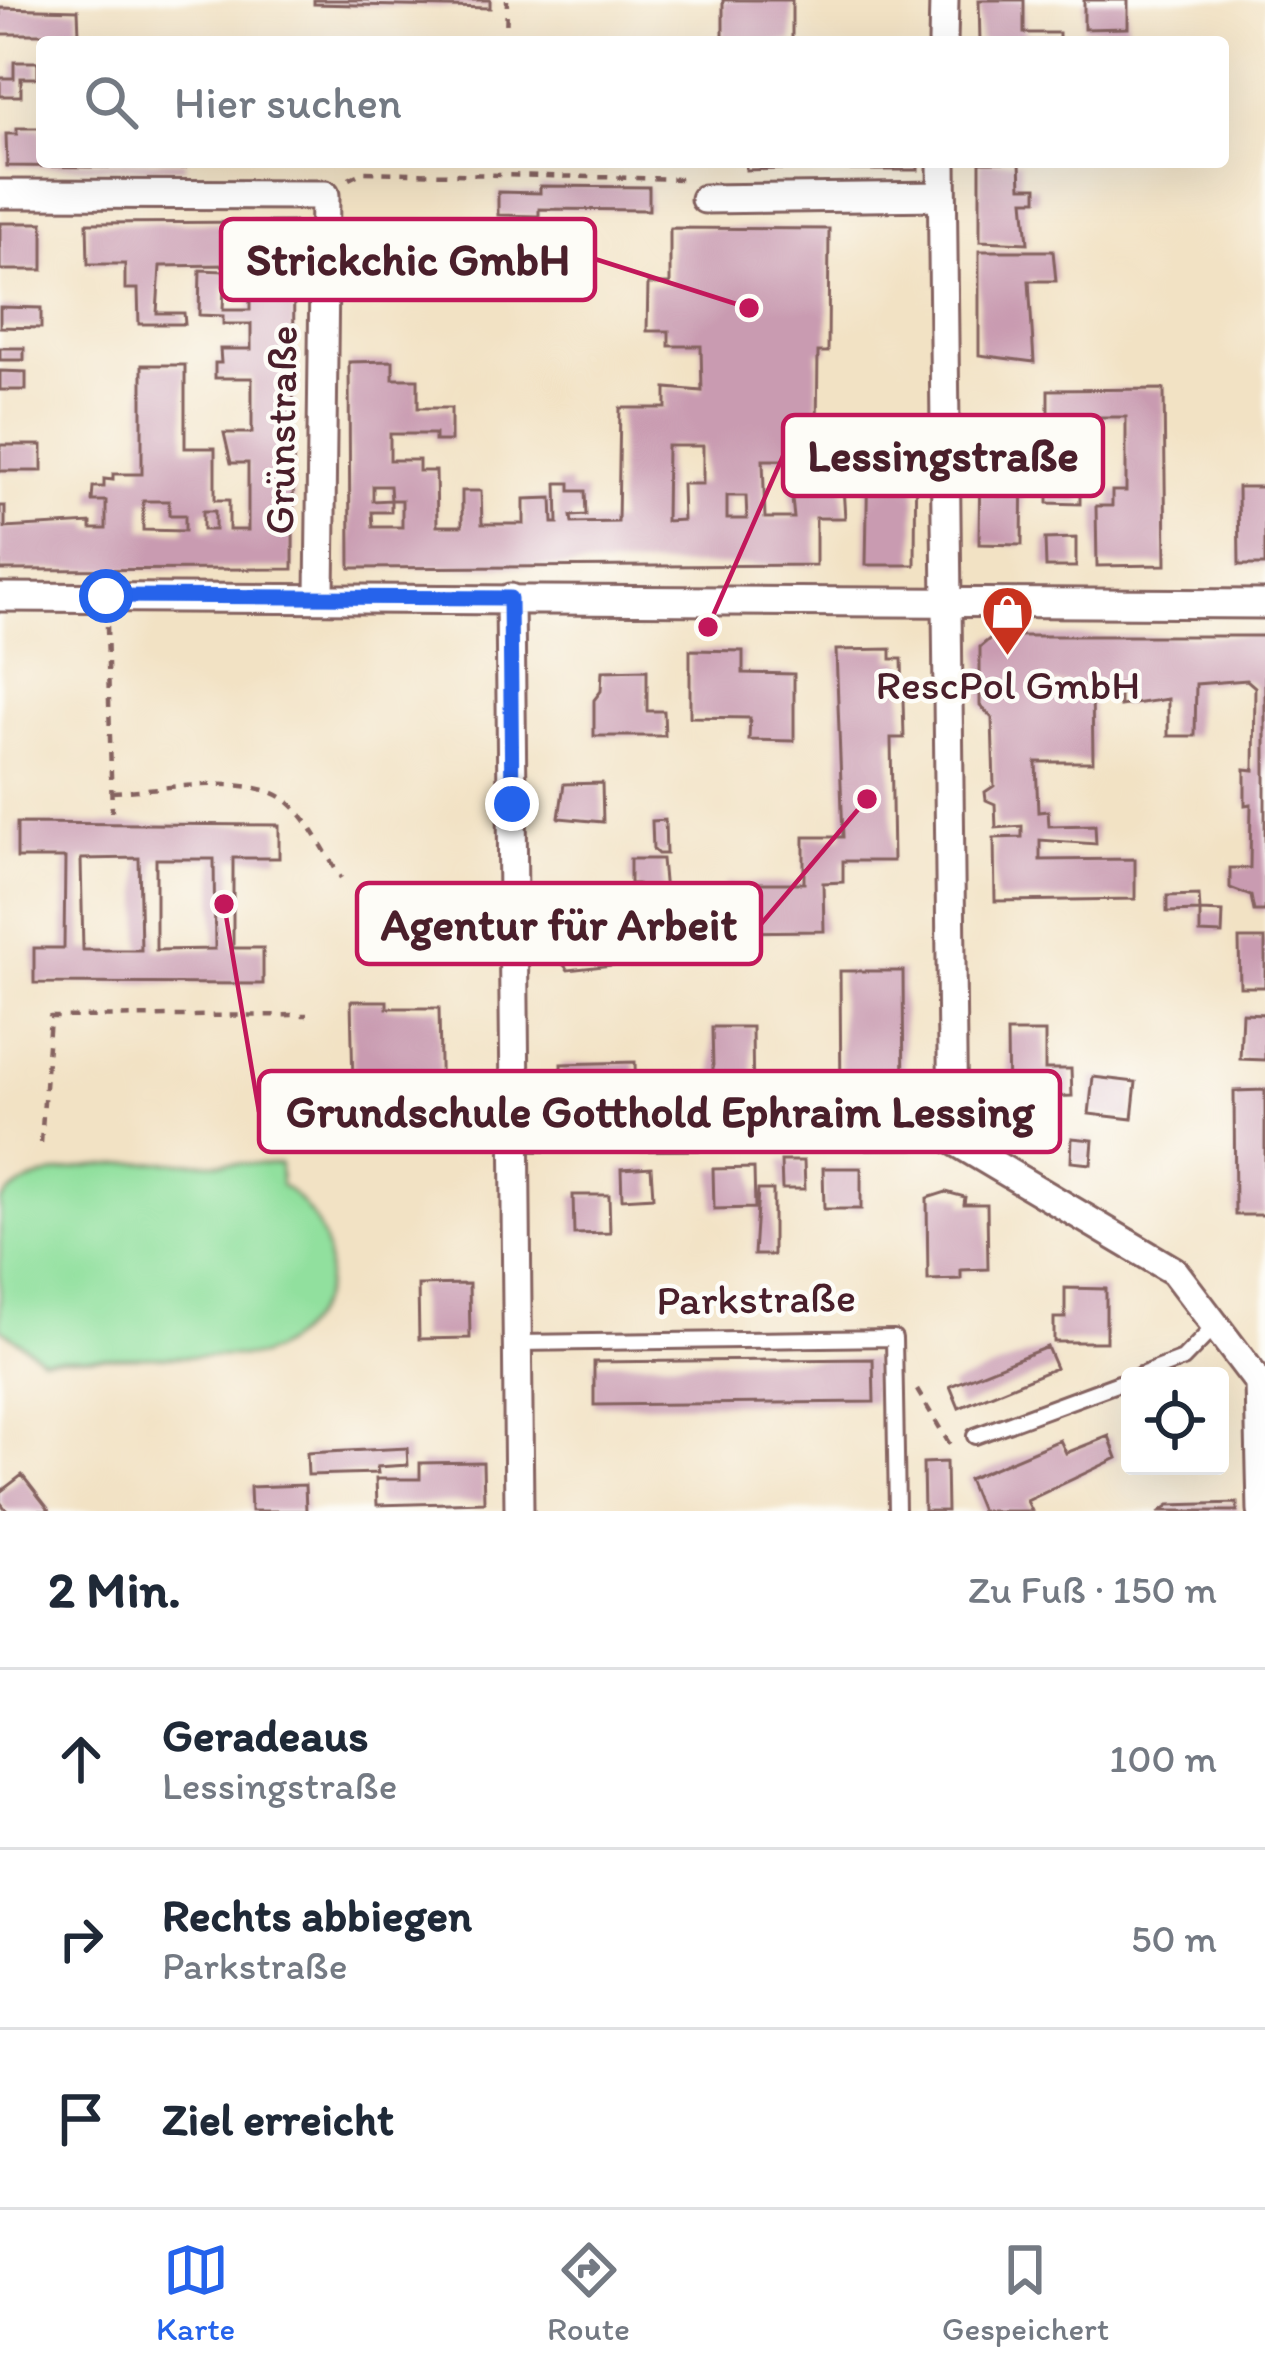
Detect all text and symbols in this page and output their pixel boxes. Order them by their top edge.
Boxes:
search box [36,36,1229,168]
icon: search [78,69,144,135]
text: Hier suchen [174,75,402,129]
callout: Strickchic GmbH [221,219,595,300]
text: Strickchic GmbH [246,232,570,286]
street label: Grünstraße [253,325,308,535]
callout: Lessingstraße [783,415,1103,496]
text: Lessingstraße [807,428,1079,482]
route start [79,569,133,623]
shop icon: RescPol GmbH [980,584,1036,658]
place label: RescPol GmbH [876,659,1140,710]
route end [485,777,539,831]
callout: Agentur für Arbeit [357,883,761,964]
text: Agentur für Arbeit [381,897,737,951]
callout: Grundschule Gotthold Ephraim Lessing [259,1071,1060,1152]
text: Grundschule Gotthold Ephraim Lessing [286,1084,1035,1138]
street label: Parkstraße [656,1271,856,1326]
map controls [1121,1367,1229,1475]
button: locate [1121,1367,1229,1475]
text: 2 Min. [48,1559,181,1620]
text: Zu Fuß · 150 m [968,1566,1217,1613]
text: Geradeaus [162,1708,369,1762]
icon: ahead [48,1726,114,1792]
text: 100 m [1109,1735,1217,1782]
text: Lessingstraße [162,1762,397,1809]
text: Rechts abbiegen [162,1888,472,1942]
icon: right [48,1906,114,1972]
text: 50 m [1131,1915,1217,1962]
text: Parkstraße [162,1942,348,1989]
icon: arrive [48,2086,114,2152]
text: Ziel erreicht [162,2092,394,2146]
tab: Karte [156,2237,235,2348]
tab: Route [547,2237,630,2348]
tab: Gespeichert [942,2237,1109,2348]

